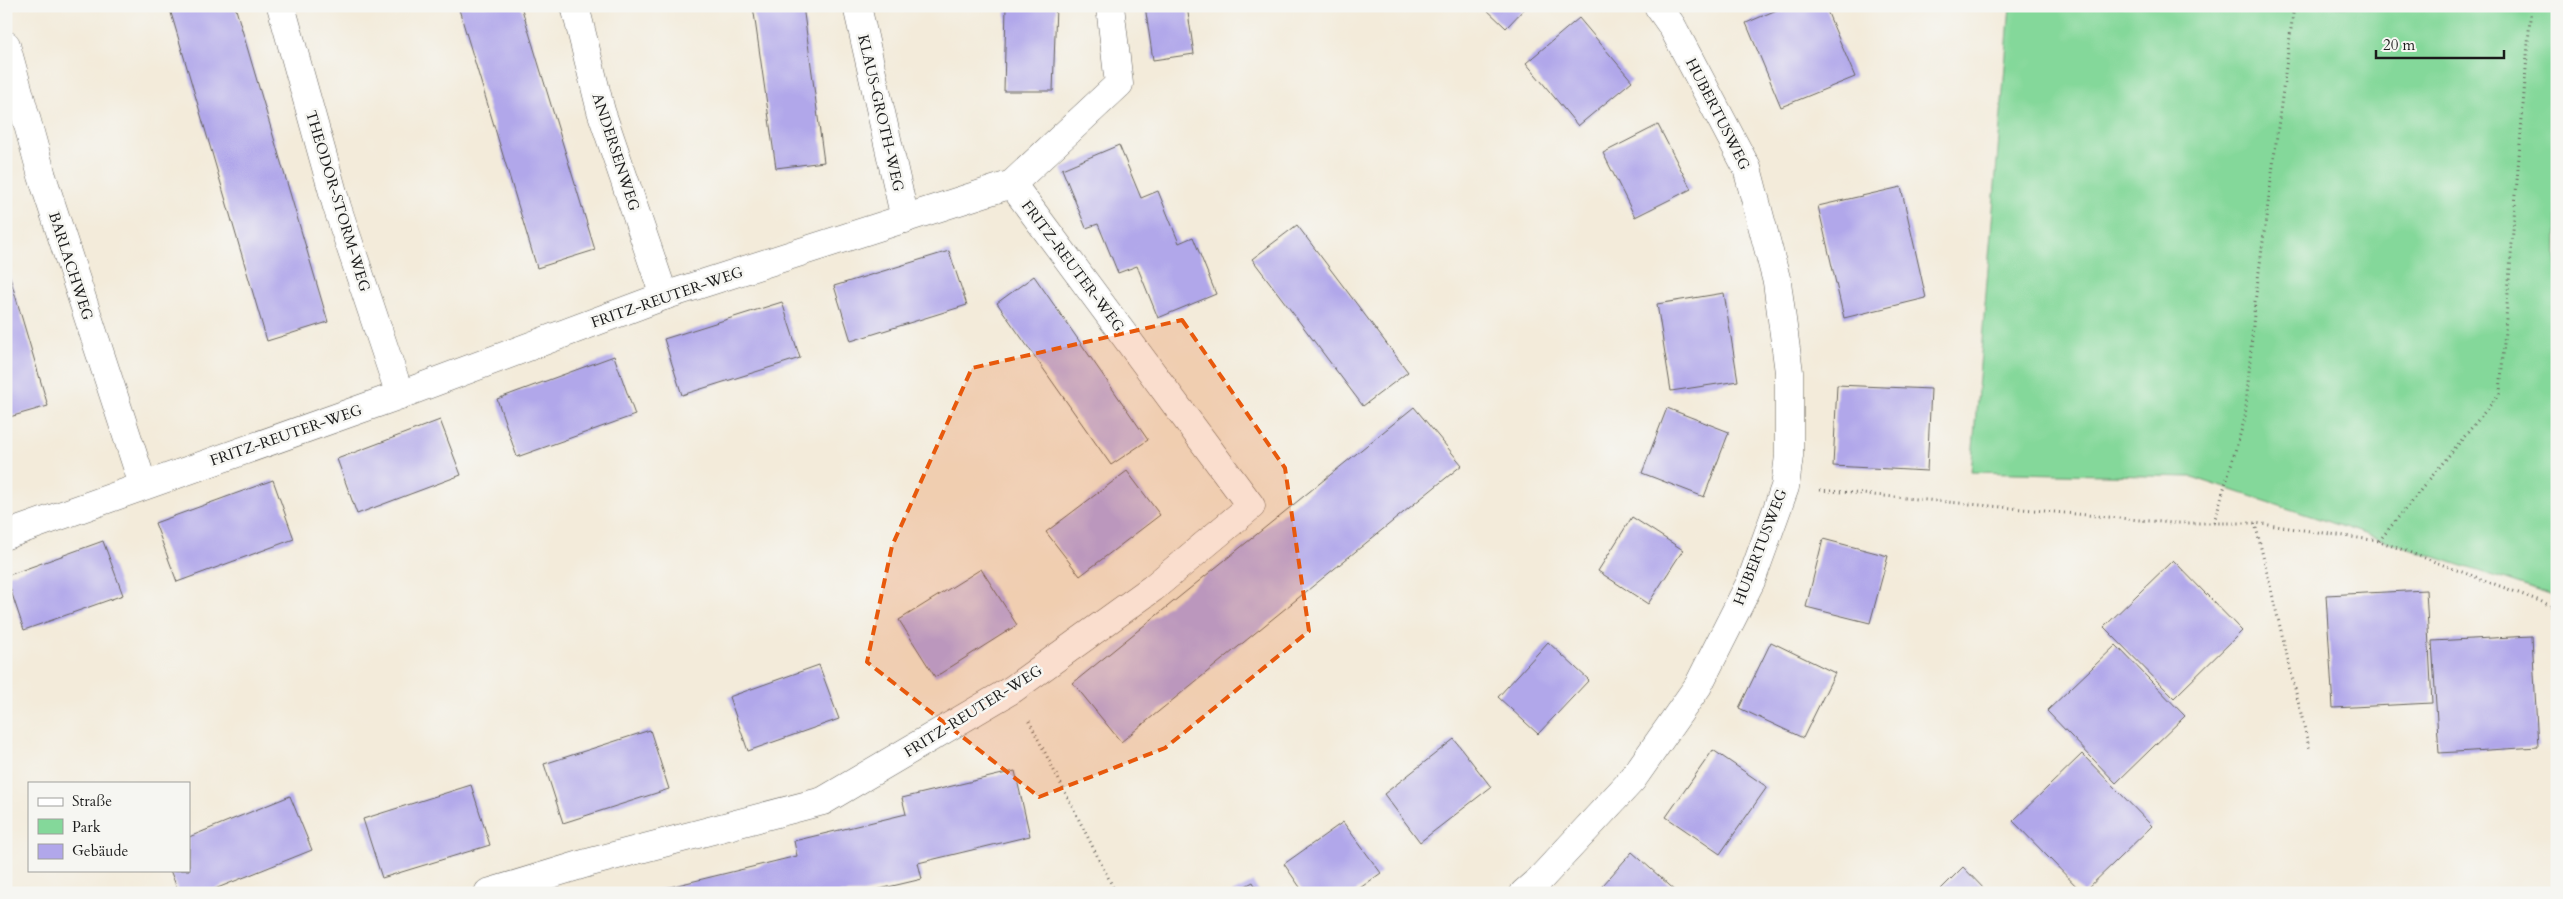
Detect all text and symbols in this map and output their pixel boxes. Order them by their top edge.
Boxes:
scale bar [2376,28,2503,60]
street label: KLAUS-GROTH-WEG [853,33,909,194]
text: 20 m [2383,35,2415,55]
street label: HUBERTUSWEG [1681,55,1755,173]
street label: ANDERSENWEG [588,91,644,213]
street label: THEODOR-STORM-WEG [301,108,375,294]
street label: FRITZ-REUTER-WEG [1017,196,1129,336]
street label: BARLACHWEG [44,209,98,323]
street label: FRITZ-REUTER-WEG [588,262,746,332]
street label: FRITZ-REUTER-WEG [207,400,365,470]
street label: HUBERTUSWEG [1729,486,1791,608]
street label: FRITZ-REUTER-WEG [900,660,1046,762]
legend [28,782,190,872]
text: Straße [72,791,112,811]
text: Park [72,817,101,837]
text: Gebäude [72,841,129,861]

